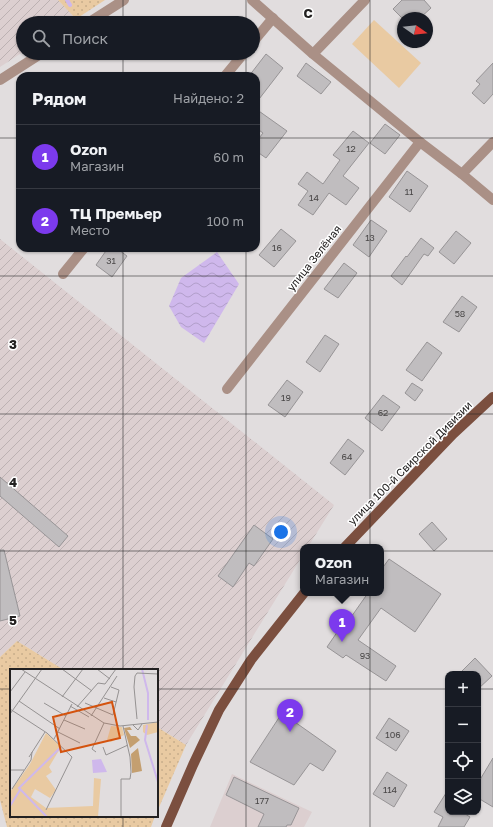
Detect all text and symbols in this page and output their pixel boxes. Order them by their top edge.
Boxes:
text: C [303,5,313,21]
north arrow [397,12,433,48]
search box [16,16,260,60]
icon: search [30,27,52,49]
text: Поиск [62,29,108,47]
text: Рядом [32,88,86,109]
text: Найдено: 2 [173,90,244,106]
text: Ozon [70,140,107,158]
house number: 12 [346,143,356,154]
text: 1 [42,149,48,165]
text: 60 m [213,149,244,165]
text: Магазин [70,158,124,174]
house number: 11 [405,186,414,197]
house number: 14 [309,192,319,203]
text: ТЦ Премьер [70,204,162,222]
text: 2 [41,213,49,229]
text: 100 m [207,213,244,229]
text: Место [70,222,110,238]
street label: улица Зелёная [284,222,343,293]
house number: 13 [365,232,375,243]
house number: 16 [272,242,282,253]
house number: 31 [106,255,116,266]
house number: 58 [455,308,465,319]
text: 3 [9,336,17,352]
house number: 19 [281,392,291,403]
street label: улица 100-й Свирской Дивизии [345,398,474,527]
house number: 62 [378,407,388,418]
house number: 64 [342,451,353,462]
text: 4 [9,474,17,490]
your location [271,522,291,542]
popup [300,544,384,596]
text: Ozon [315,553,352,571]
text: Магазин [315,571,369,587]
pin: 1 [329,609,355,642]
text: 5 [9,612,17,628]
house number: 93 [360,650,370,661]
inset map [10,669,158,817]
map controls [445,671,481,815]
button: + [445,671,481,707]
pin: 2 [277,699,303,732]
button: − [445,707,481,743]
house number: 106 [385,729,401,740]
button: locate [445,743,481,779]
button: layers [445,779,481,815]
house number: 114 [383,784,398,795]
house number: 177 [255,795,269,806]

